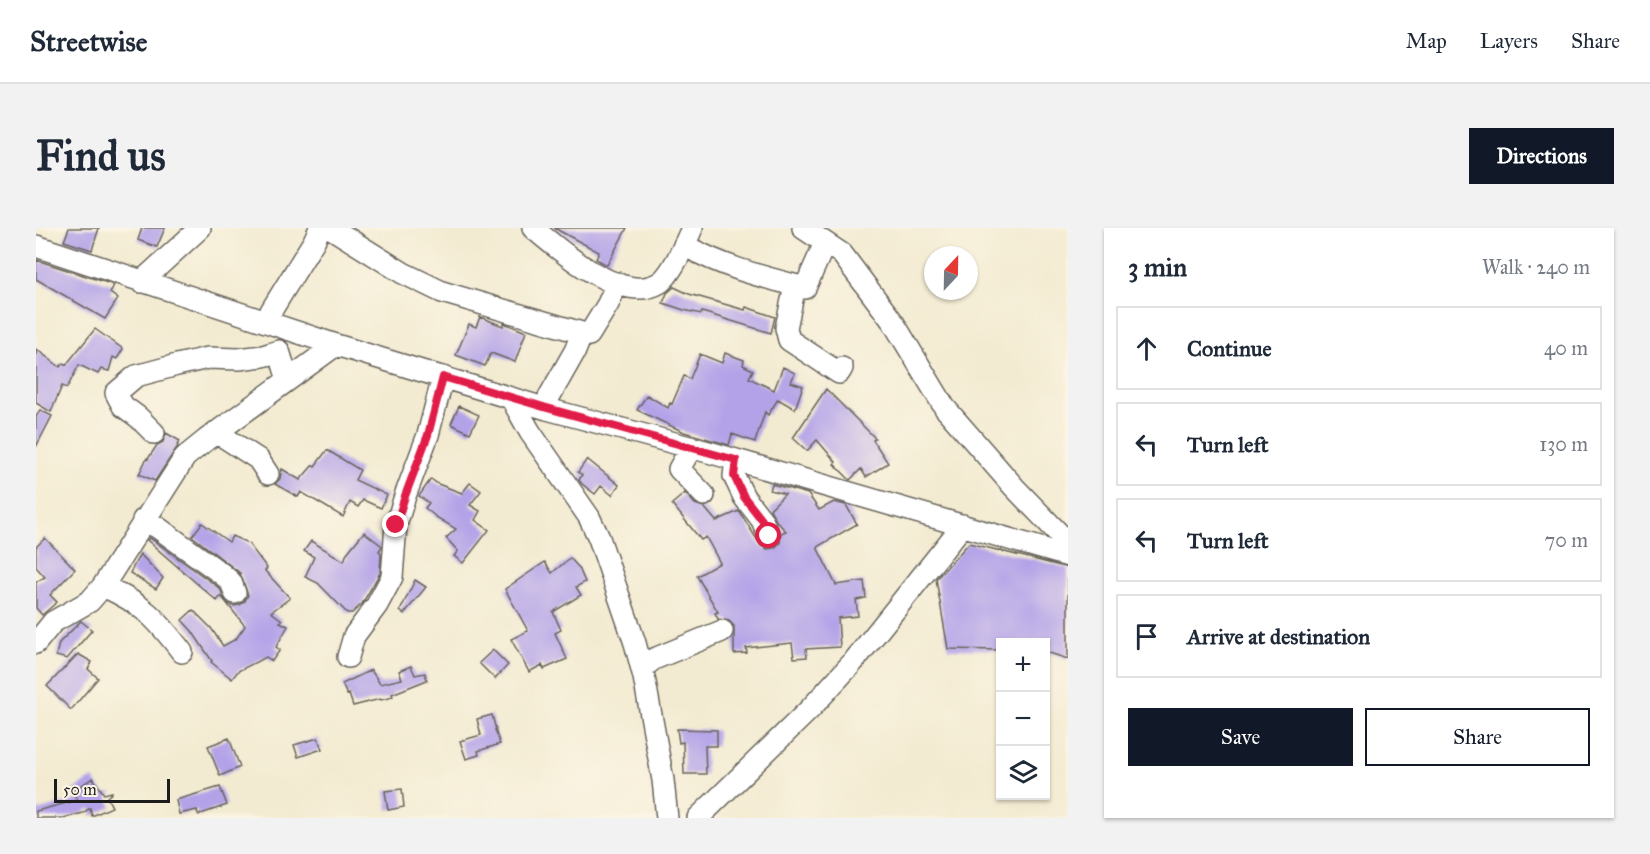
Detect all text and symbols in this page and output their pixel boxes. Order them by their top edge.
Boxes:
text: Streetwise [30,24,147,59]
text: Map [1406,28,1447,54]
text: Layers [1480,28,1538,54]
text: Share [1571,28,1620,54]
button: Directions [1469,128,1614,184]
text: Find us [36,130,166,182]
north arrow [924,246,978,300]
text: 3 min [1128,251,1187,283]
text: Walk · 240 m [1482,255,1590,279]
icon: ahead [1130,332,1163,365]
text: Continue [1187,335,1272,362]
text: 40 m [1544,336,1588,360]
icon: left [1130,428,1163,461]
text: Turn left [1187,431,1269,458]
text: 130 m [1539,432,1588,456]
route end [382,511,408,537]
route start [755,522,781,548]
icon: left [1130,524,1163,557]
text: Turn left [1187,527,1269,554]
text: 70 m [1545,528,1588,552]
icon: arrive [1130,620,1163,653]
text: Arrive at destination [1187,623,1370,650]
map controls [996,638,1050,800]
button: + [996,638,1050,692]
button: − [996,692,1050,746]
button: Save [1128,708,1353,766]
button: Share [1365,708,1590,766]
button: layers [996,746,1050,800]
scale bar [54,776,170,804]
text: 50 m [63,780,97,799]

